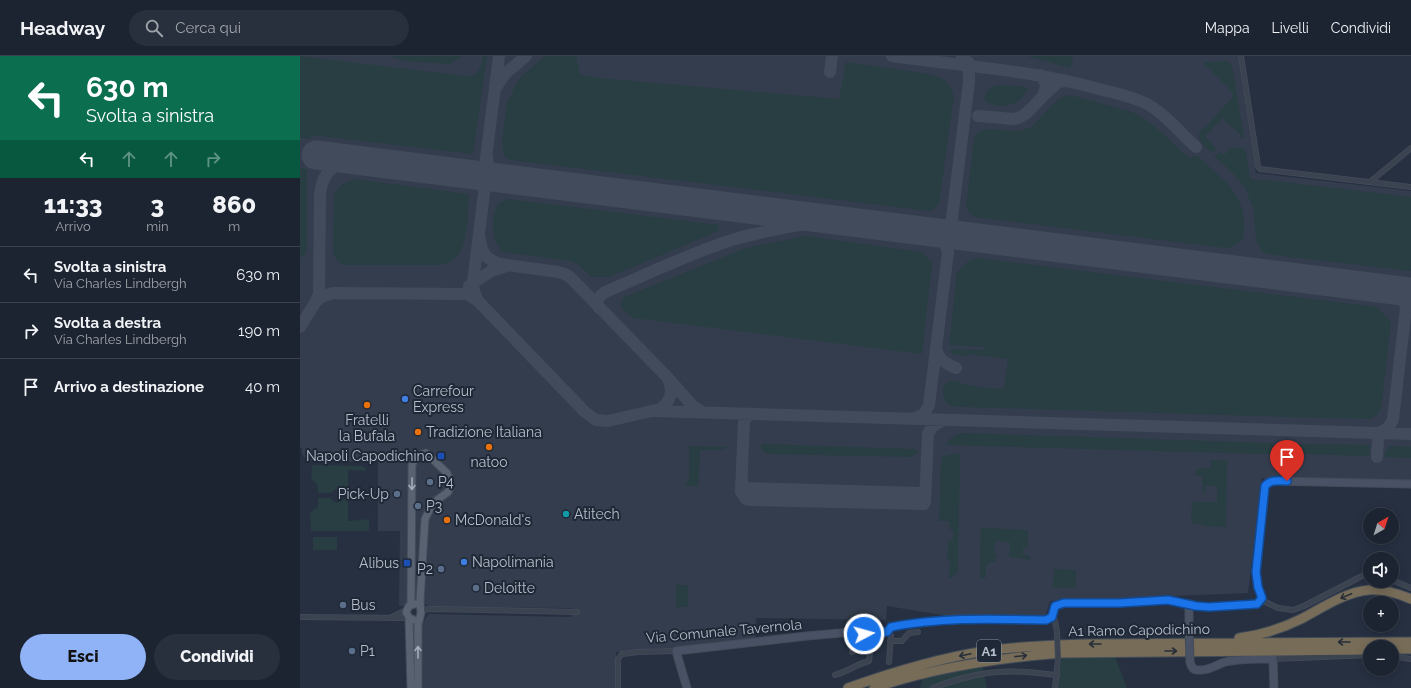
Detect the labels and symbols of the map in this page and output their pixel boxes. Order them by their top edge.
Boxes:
place label: Carrefour Express [413,383,474,415]
marker: Carrefour Express [400,394,410,404]
marker: Fratelli la Bufala [362,400,372,410]
place label: Fratelli la Bufala [339,412,395,444]
place label: Tradizione Italiana [426,424,542,440]
marker: Tradizione Italiana [413,427,423,437]
pin [1270,440,1304,481]
marker: natoo [484,442,494,452]
place label: Napoli Capodichino [306,448,433,464]
marker: Napoli Capodichino [436,451,446,461]
place label: natoo [471,454,507,470]
place label: P4 [438,474,454,490]
one-way arrow [408,477,416,490]
marker: P4 [425,477,435,487]
place label: Pick-Up [338,486,389,502]
marker: Pick-Up [392,489,402,499]
place label: P3 [426,498,442,514]
marker: P3 [413,501,423,511]
place label: Atitech [574,506,620,522]
north arrow [1363,508,1399,544]
marker: Atitech [561,509,571,519]
place label: McDonald's [455,512,531,528]
marker: McDonald's [442,515,452,525]
place label: Napolimania [472,554,554,570]
place label: Alibus [359,555,399,571]
marker: Napolimania [459,557,469,567]
marker: Alibus [402,558,412,568]
place label: P2 [417,561,433,577]
marker: P2 [436,564,446,574]
place label: Deloitte [484,580,535,596]
marker: Deloitte [471,583,481,593]
one-way arrow [1341,593,1353,601]
place label: Bus [351,597,376,613]
marker: Bus [338,600,348,610]
position arrow [843,613,885,655]
street label: Via Comunale Tavernola [645,616,803,646]
street label: A1 Ramo Capodichino [1068,621,1210,639]
one-way arrow [1338,638,1351,646]
road number: A1 [977,640,1001,662]
one-way arrow [1089,640,1102,647]
place label: P1 [360,643,375,659]
marker: P1 [347,646,357,656]
one-way arrow [414,646,422,659]
one-way arrow [1164,647,1177,655]
one-way arrow [959,652,972,660]
one-way arrow [1014,653,1027,660]

